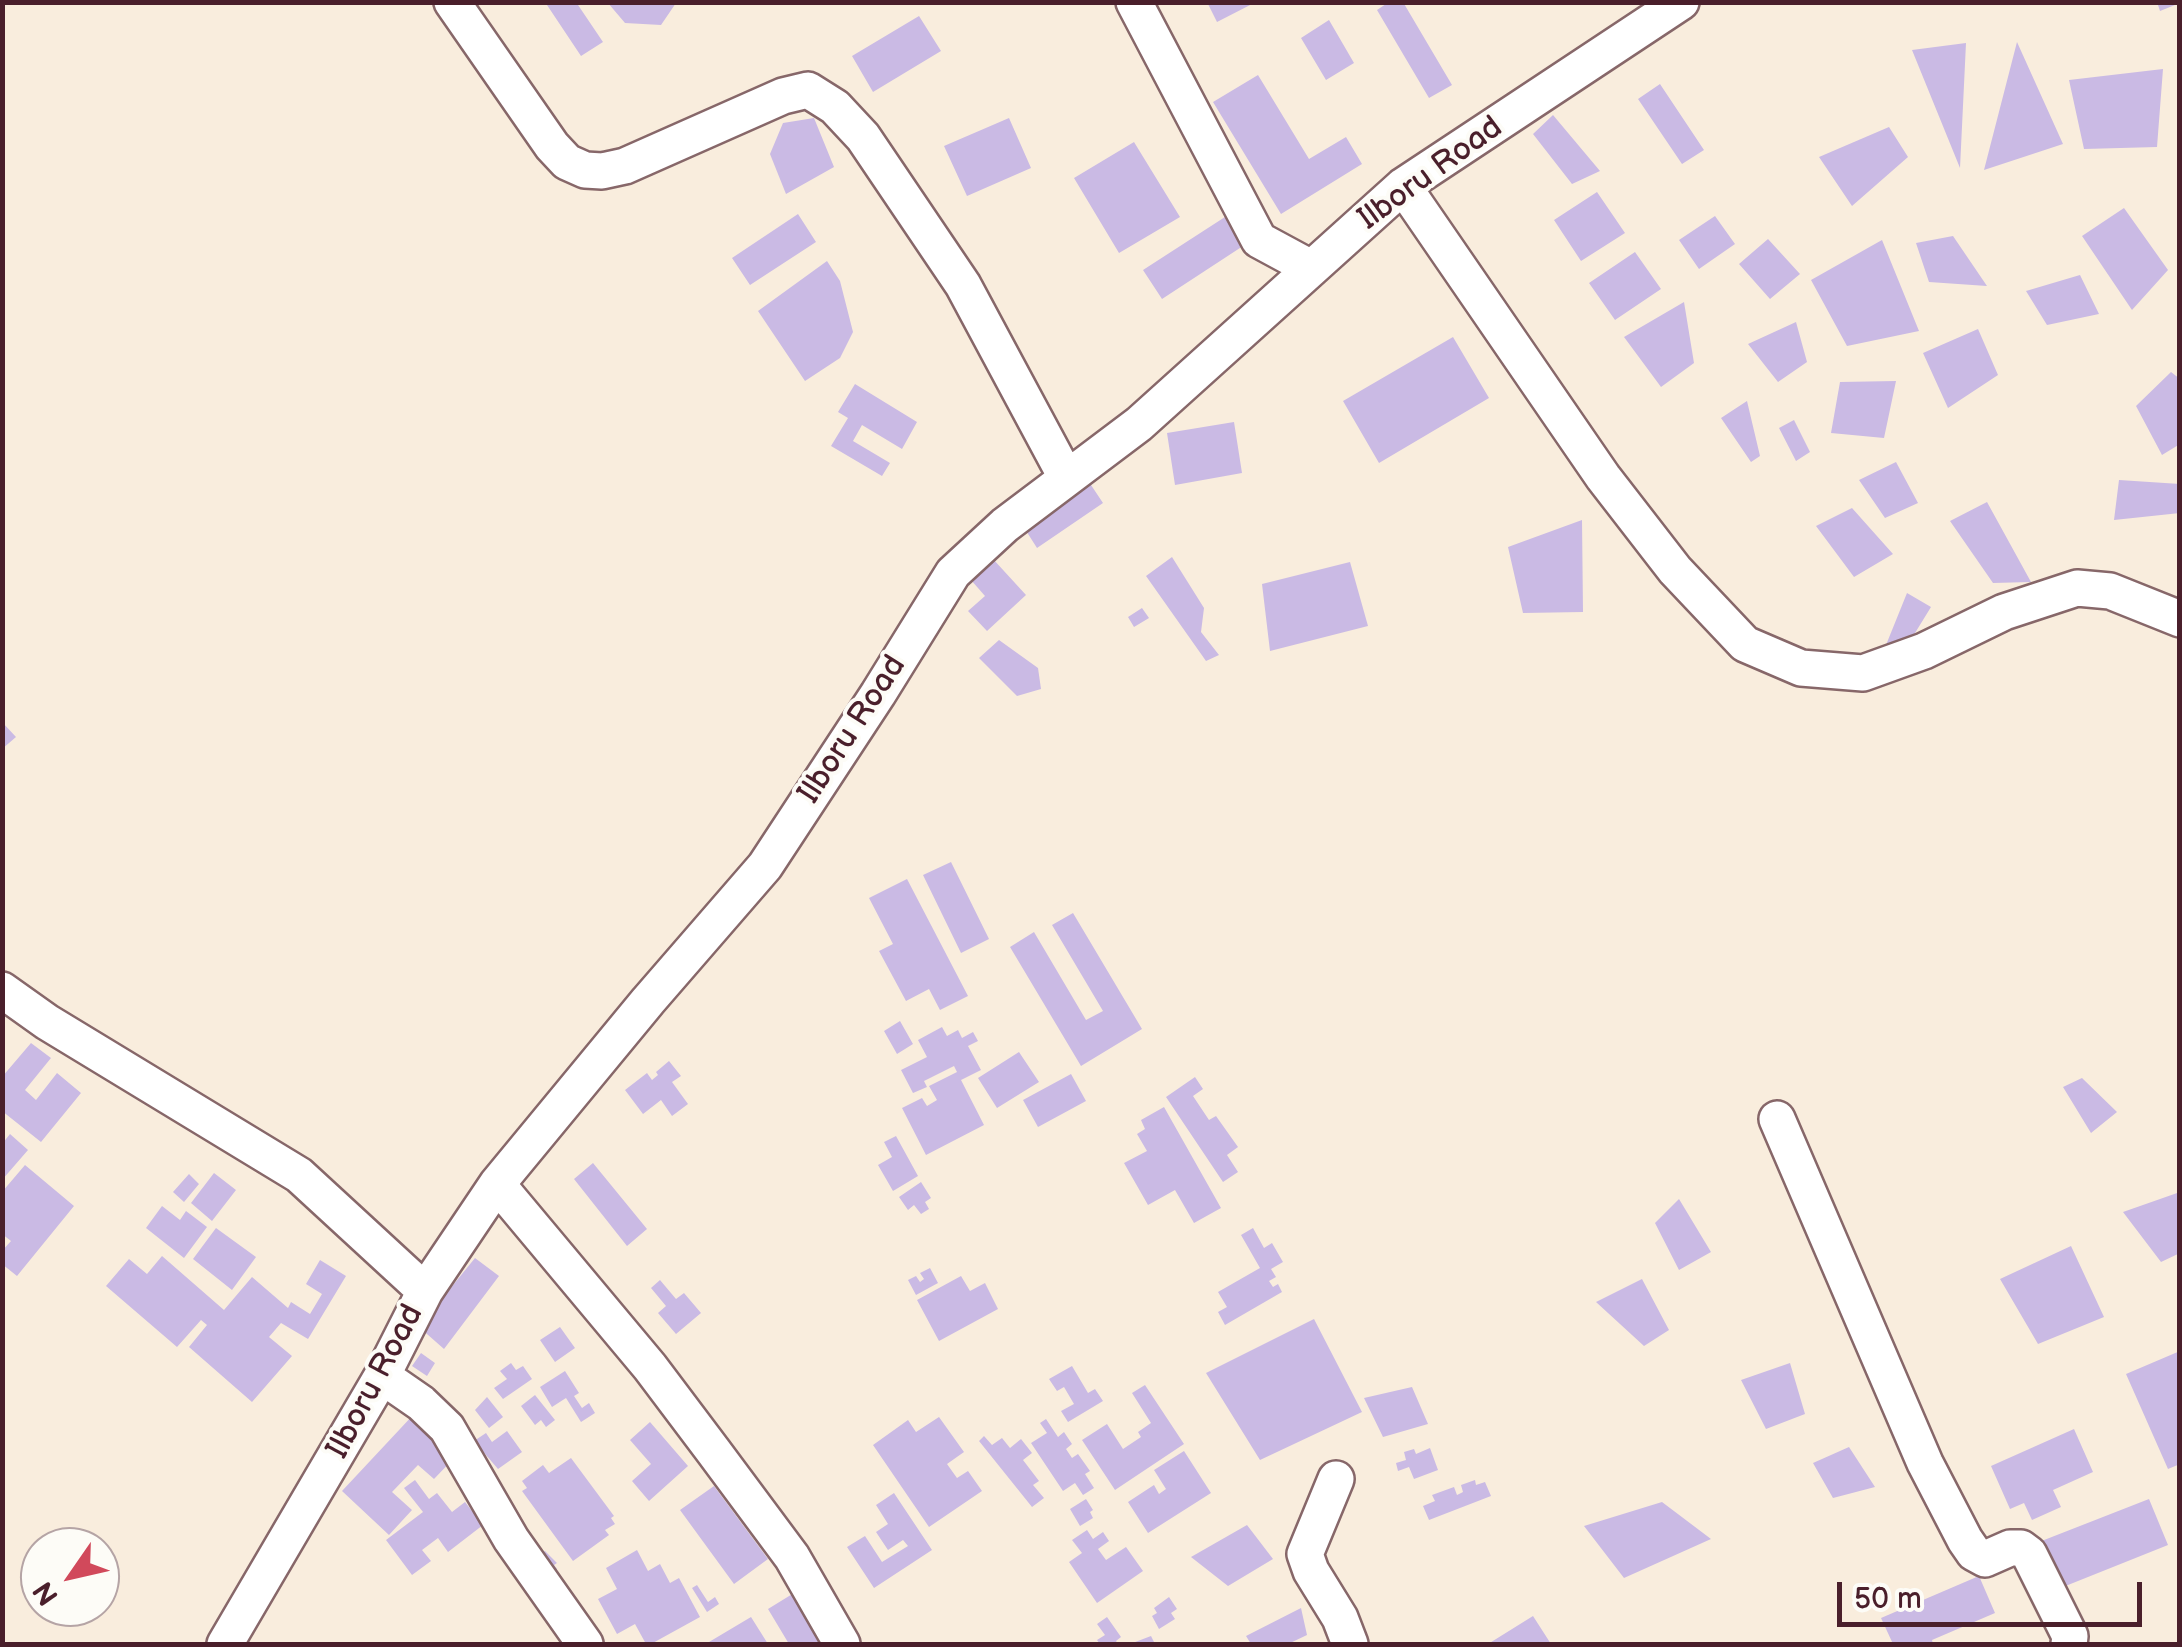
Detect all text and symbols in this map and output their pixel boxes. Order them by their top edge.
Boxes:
street label: Ilboru Road [1351,109,1511,239]
street label: Ilboru Road [791,649,915,811]
street label: Ilboru Road [319,1299,433,1465]
north arrow [20,1527,120,1627]
scale bar [1842,1562,2147,1624]
text: N [27,1575,66,1611]
text: 50 m [1854,1581,1922,1617]

